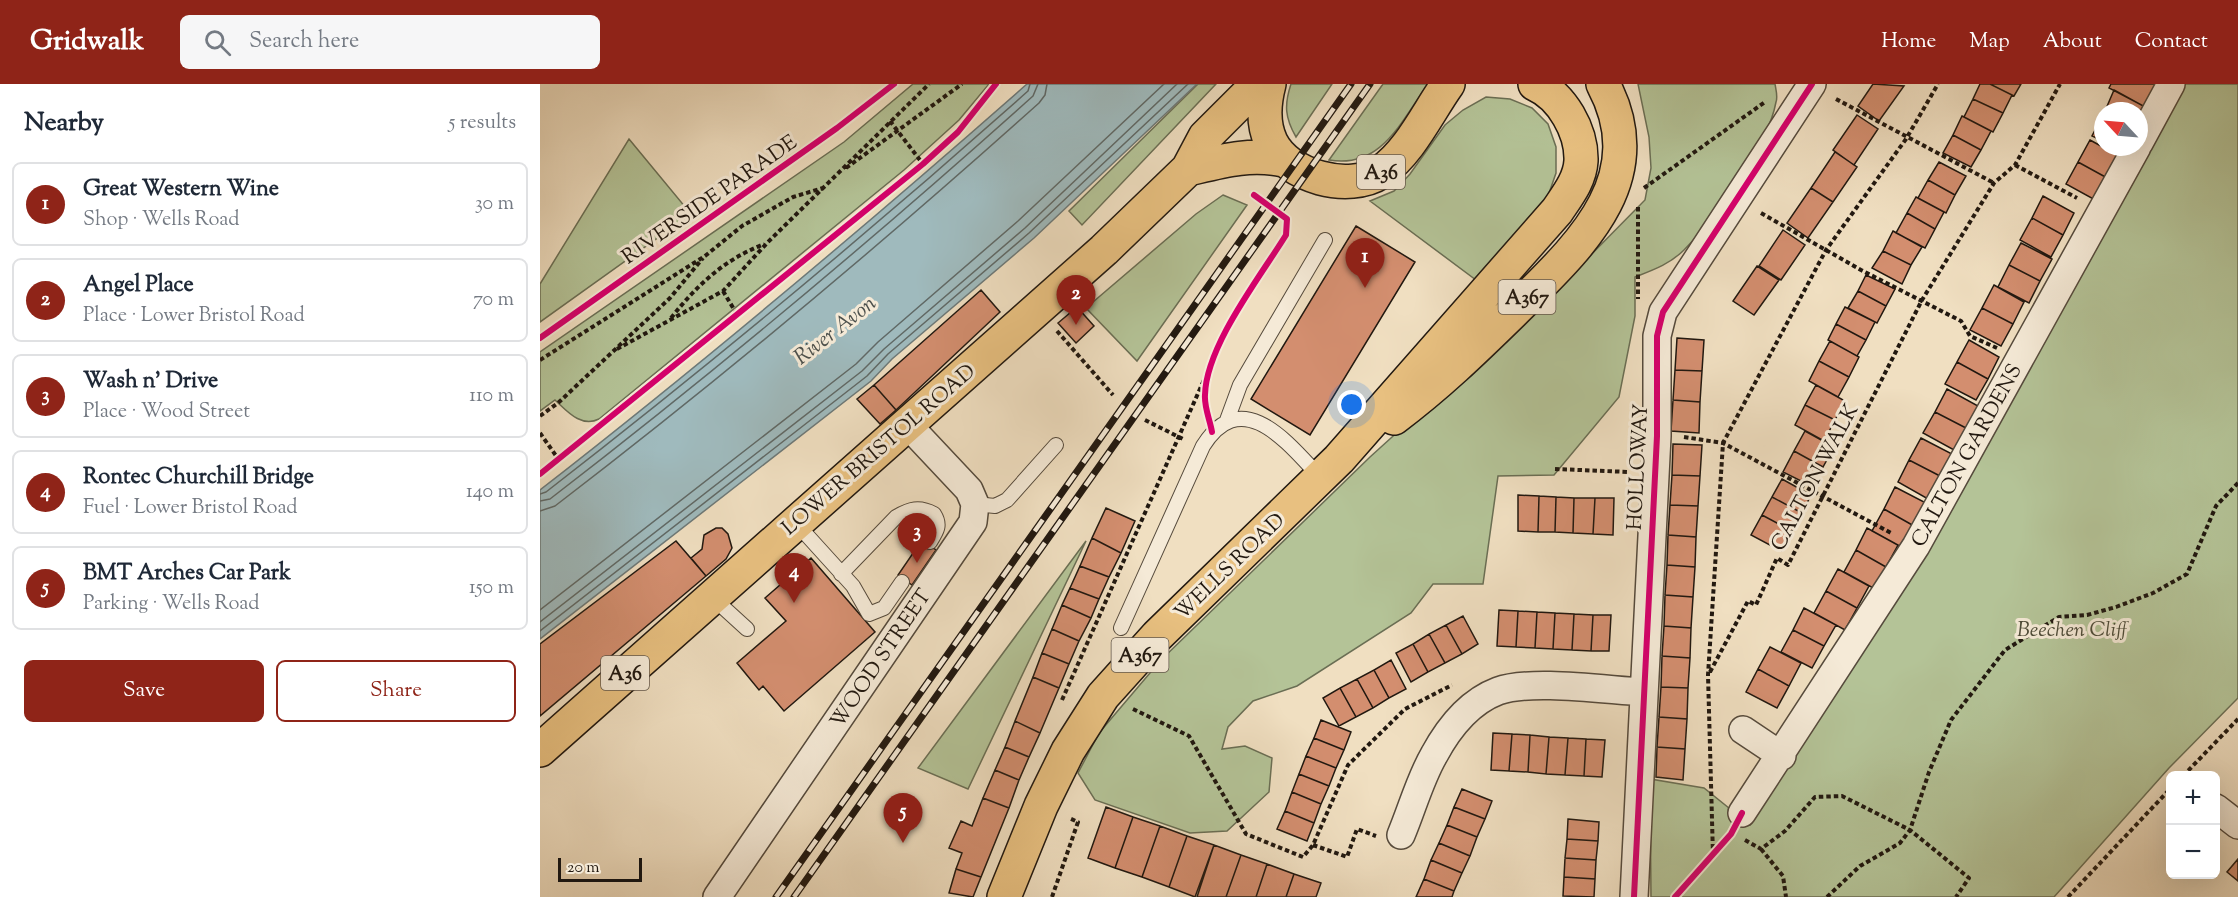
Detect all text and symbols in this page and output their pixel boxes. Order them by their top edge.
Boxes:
search box [180,15,600,69]
text: Gridwalk [30,22,144,62]
icon: search [201,26,234,59]
text: Search here [249,26,359,58]
text: Home [1881,27,1936,57]
text: Map [1969,27,2010,57]
text: About [2043,27,2102,57]
text: Contact [2135,27,2208,57]
north arrow [2094,102,2148,156]
text: Nearby [24,105,104,142]
text: 5 results [449,109,516,138]
street label: RIVERSIDE PARADE [616,129,804,273]
road number: A36 [1357,155,1405,189]
text: Great Western Wine [83,174,279,206]
text: 1 [42,190,49,219]
text: 30 m [475,190,514,219]
text: Shop · Wells Road [83,206,240,235]
pin: 1 [1346,238,1384,288]
text: Angel Place [83,270,194,302]
pin: 2 [1056,276,1096,325]
road number: A367 [1498,280,1556,314]
text: 2 [41,286,50,315]
text: 70 m [473,286,514,315]
water label: River Avon [788,289,884,374]
text: Place · Lower Bristol Road [83,302,305,331]
street label: LOWER BRISTOL ROAD [776,358,983,543]
street label: CALTON GARDENS [1905,359,2031,553]
text: Wash n' Drive [83,366,218,398]
text: 3 [41,382,50,411]
text: 110 m [469,382,514,411]
your location [1337,390,1366,419]
text: Place · Wood Street [83,398,250,427]
street label: CALTON WALK [1764,399,1867,557]
street label: HOLLOWAY [1621,403,1657,531]
text: Rontec Churchill Bridge [83,462,314,494]
text: 4 [40,478,51,507]
text: 140 m [466,478,514,507]
text: Fuel · Lower Bristol Road [83,494,298,523]
street label: WELLS ROAD [1168,507,1292,628]
pin: 3 [898,514,937,563]
pin: 4 [774,554,814,603]
text: BMT Arches Car Park [83,558,291,590]
text: 5 [42,574,49,603]
text: 150 m [469,574,514,603]
street label: WOOD STREET [824,583,940,735]
text: Parking · Wells Road [83,590,260,619]
park label: Beechen Cliff [2017,616,2129,646]
road number: A367 [1112,638,1168,672]
road number: A36 [601,656,649,690]
button: Save [24,660,264,722]
button: Share [276,660,516,722]
map controls [2166,771,2220,879]
button: + [2166,771,2220,825]
pin: 5 [884,794,922,843]
button: − [2166,825,2220,879]
scale bar [558,855,642,882]
text: 20 m [567,857,600,880]

